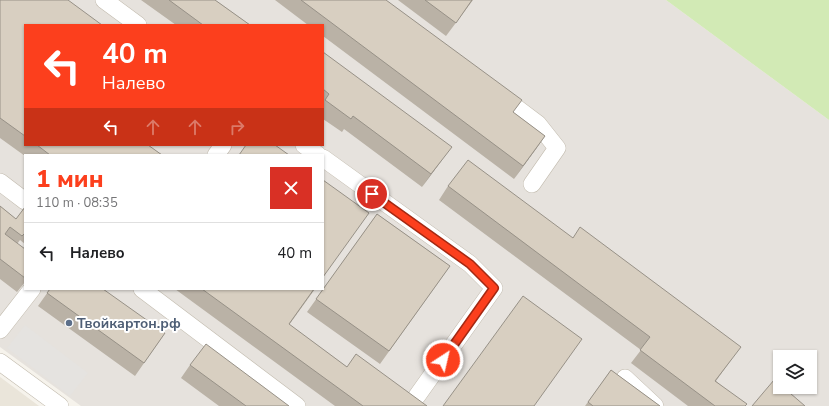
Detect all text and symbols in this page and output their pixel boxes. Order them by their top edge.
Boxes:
text: 40 m [102,35,168,73]
icon: left [36,40,88,92]
text: Налево [102,71,166,95]
icon: left [100,116,122,138]
icon: ahead [142,116,164,138]
icon: ahead [184,116,206,138]
icon: right [226,116,248,138]
text: 1 мин [36,163,104,195]
button: close [270,167,312,209]
pin [355,177,389,211]
icon: arrive [361,183,383,205]
text: 110 m · 08:35 [36,194,118,212]
icon: left [36,242,58,264]
text: Налево [70,243,125,263]
text: 40 m [277,243,312,263]
place label: Твойкартон.рф [77,314,181,333]
marker: Твойкартон.рф [64,318,74,328]
position arrow [422,339,464,381]
map controls [773,350,817,394]
button: layers [773,350,817,394]

